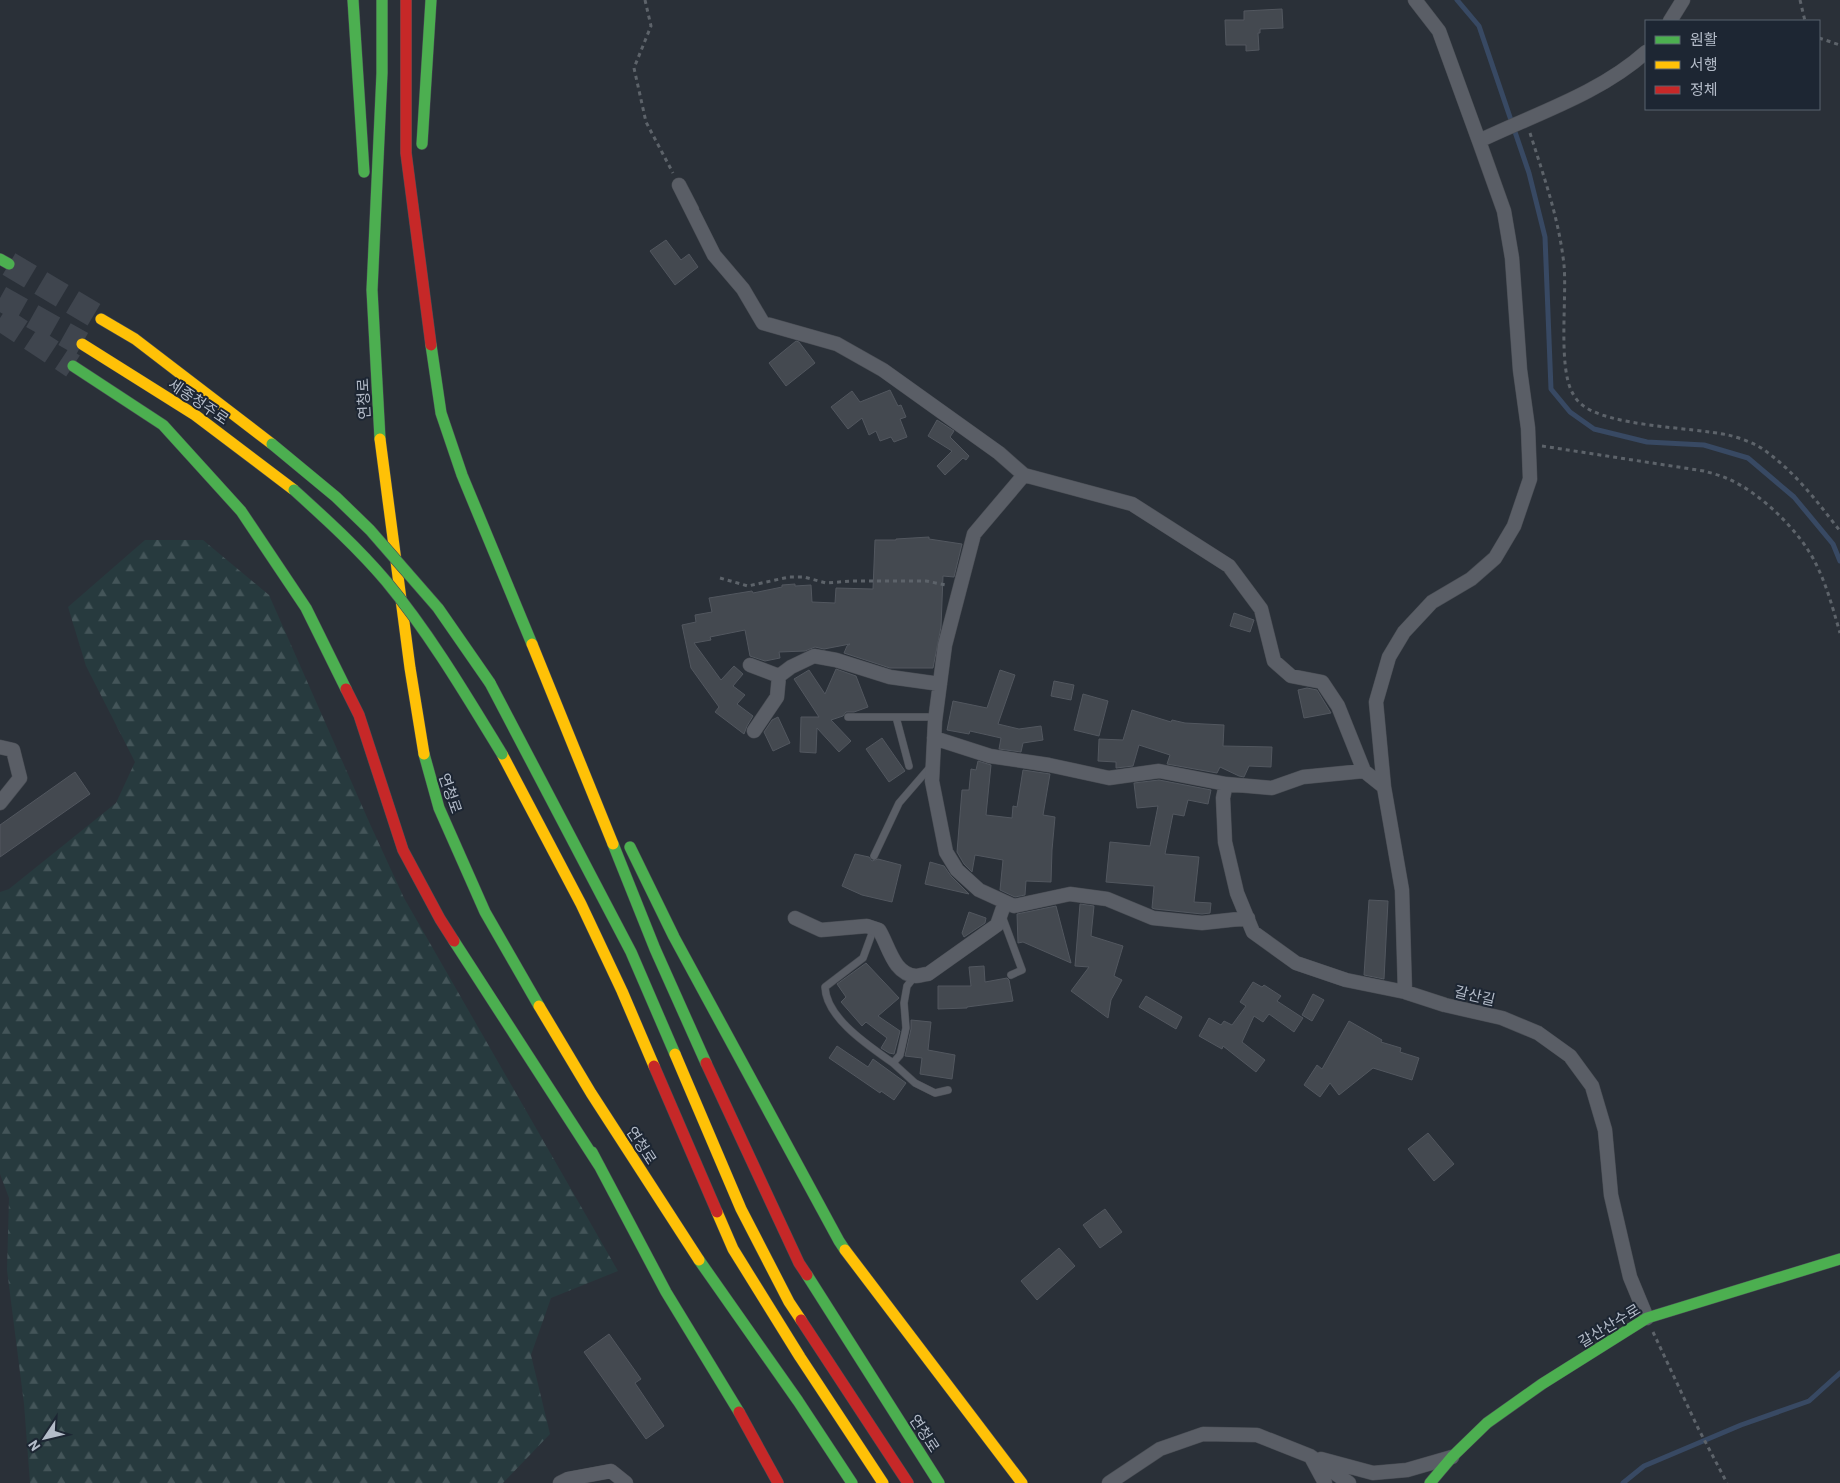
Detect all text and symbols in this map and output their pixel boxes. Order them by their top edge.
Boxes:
legend [1645,20,1820,110]
text: 원활 [1690,30,1718,48]
text: 서행 [1690,55,1718,73]
text: 정체 [1690,80,1718,98]
street label: 세종청주로 [165,374,233,428]
street label: 연청로 [353,378,373,420]
street label: 연청로 [436,770,466,816]
street label: 갈산길 [1453,982,1497,1008]
street label: 연청로 [623,1123,661,1167]
street label: 갈산산수로 [1575,1300,1643,1350]
street label: 연청로 [906,1411,944,1455]
north arrow [20,1413,70,1463]
text: N [24,1437,44,1454]

